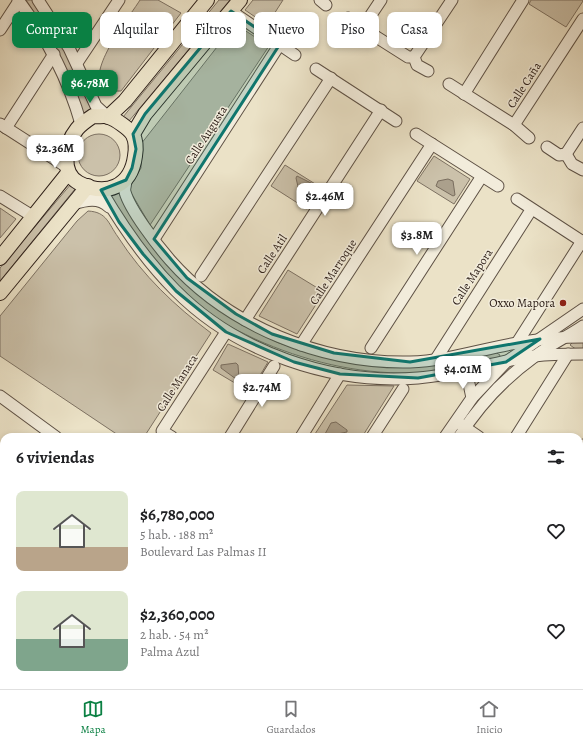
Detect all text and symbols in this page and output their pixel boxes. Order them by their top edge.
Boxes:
chip: Comprar [12,12,92,48]
chip: Alquilar [100,12,173,48]
chip: Filtros [181,12,246,48]
chip: Nuevo [254,12,319,48]
chip: Piso [327,12,379,48]
chip: Casa [387,12,442,48]
street label: Calle Caña [503,58,545,111]
pin: $6.78M [57,70,123,104]
text: $6.78M [71,74,109,91]
street label: Calle Augusta [181,102,231,167]
pin: $2.36M [22,135,88,169]
text: $2.36M [36,139,74,156]
pin: $2.46M [292,183,358,217]
text: $2.46M [305,187,345,204]
pin: $3.8M [389,222,445,256]
text: $3.8M [401,226,433,243]
street label: Calle Atil [253,231,291,277]
street label: Calle Marroque [306,236,360,308]
street label: Calle Mapora [448,245,497,309]
place label: Oxxo Mapora [489,295,555,311]
marker: Oxxo Mapora [558,298,568,308]
street label: Calle Manaca [153,351,202,415]
pin: $4.01M [430,356,496,390]
text: $4.01M [444,360,482,377]
pin: $2.74M [229,374,295,408]
text: $2.74M [243,378,281,395]
text: 6 viviendas [16,446,94,469]
icon: filters [545,446,567,468]
text: $6,780,000 [140,503,215,526]
icon: home [48,507,96,555]
icon: heart [545,520,567,542]
text: 5 hab. · 188 m² [140,526,213,543]
text: Boulevard Las Palmas II [140,543,267,560]
text: $2,360,000 [140,603,215,626]
icon: home [48,607,96,655]
icon: heart [545,620,567,642]
text: 2 hab. · 54 m² [140,626,208,643]
text: Palma Azul [140,643,199,660]
tab: Mapa [80,698,106,737]
tab: Guardados [266,698,316,737]
tab: Inicio [476,698,503,737]

